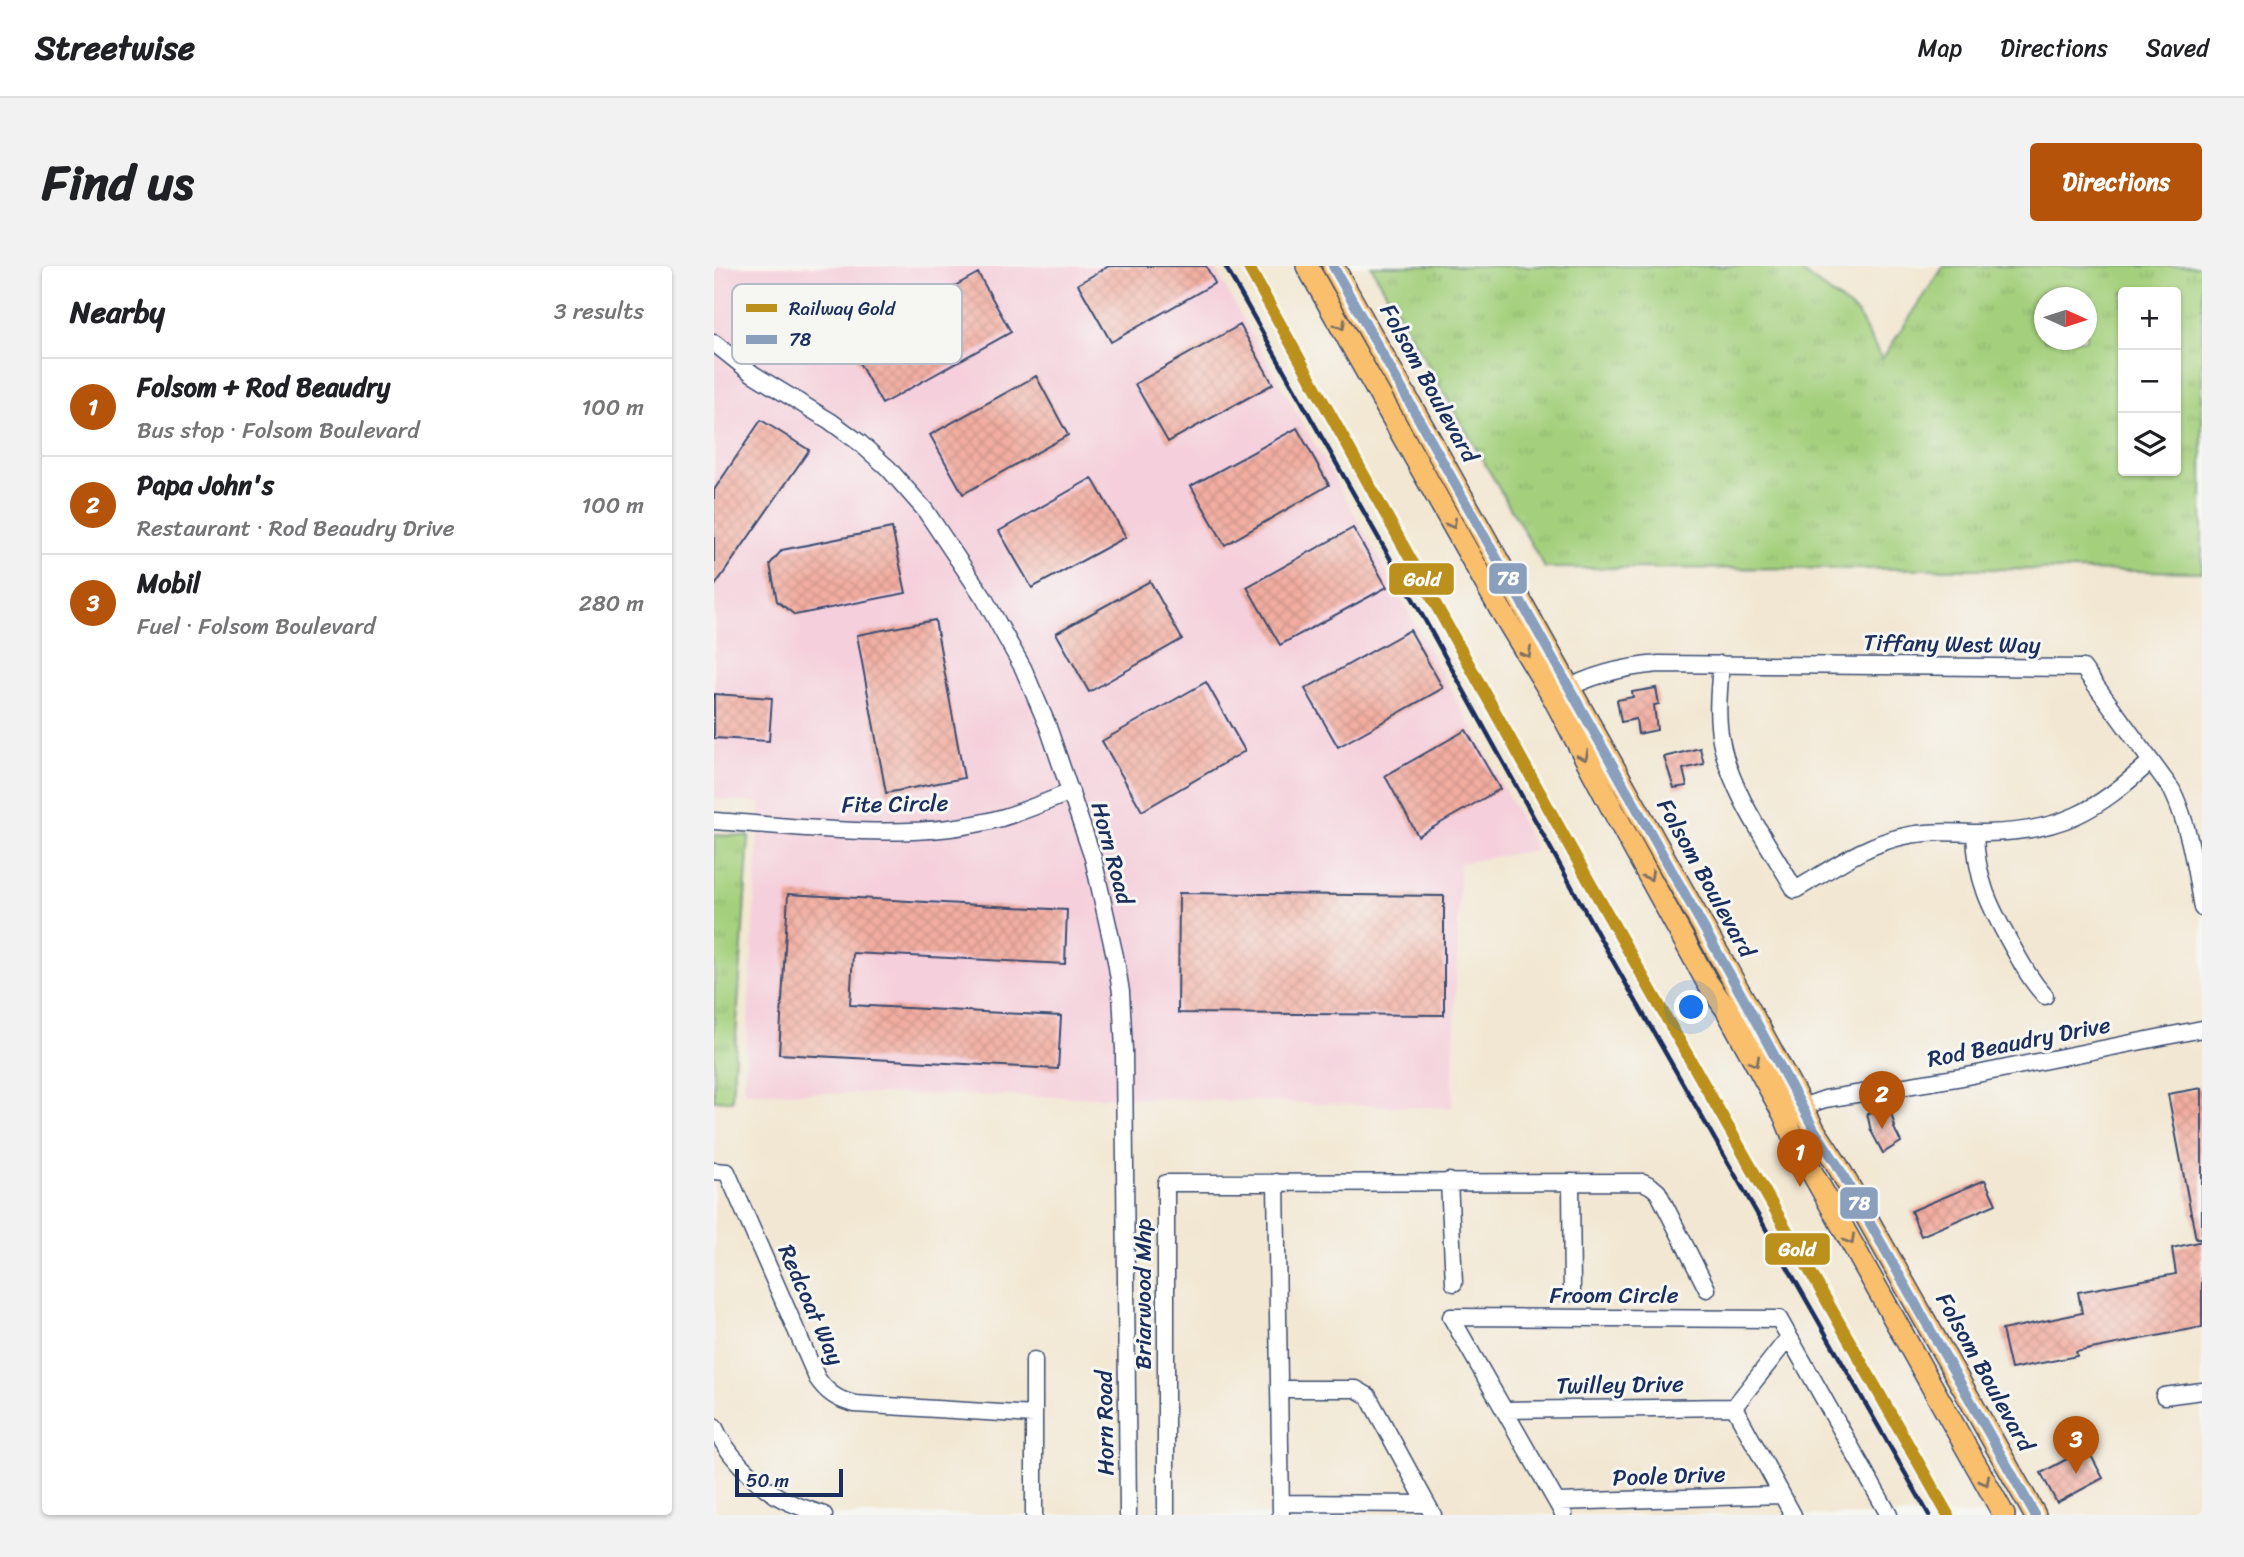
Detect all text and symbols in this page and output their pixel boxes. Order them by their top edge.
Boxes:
text: Streetwise [35,19,195,77]
text: Map [1918,27,1962,69]
text: Directions [2000,27,2108,69]
text: Saved [2146,27,2209,69]
text: Find us [42,139,194,226]
button: Directions [2030,143,2202,221]
legend [732,284,962,364]
text: Nearby [70,285,165,339]
north arrow [2034,287,2097,350]
map controls [2118,287,2181,476]
button: + [2118,287,2181,350]
text: 3 results [554,291,644,332]
text: Railway Gold [789,292,896,325]
street label: Folsom Boulevard [1368,296,1491,472]
one-way arrow [1333,318,1346,331]
text: 78 [789,323,812,356]
button: − [2118,350,2181,413]
text: Folsom + Rod Beaudry [137,364,390,410]
text: 1 [88,387,98,428]
text: 100 m [581,387,644,428]
text: Bus stop · Folsom Boulevard [137,410,419,451]
button: layers [2118,413,2181,476]
text: Papa John's [137,462,274,508]
text: 2 [86,485,100,526]
text: 100 m [581,485,644,526]
text: Restaurant · Rod Beaudry Drive [137,508,455,549]
one-way arrow [1444,516,1457,529]
text: Mobil [137,560,200,606]
line badge: Gold [1388,562,1455,596]
line badge: 78 [1488,562,1528,595]
text: 78 [1497,562,1520,595]
text: Gold [1403,563,1442,596]
text: 3 [87,583,99,624]
text: 280 m [579,583,644,624]
text: Fuel · Folsom Boulevard [137,606,375,647]
street label: Tiffany West Way [1863,622,2041,666]
one-way arrow [1518,645,1531,658]
one-way arrow [1576,749,1590,762]
street label: Fite Circle [841,783,949,825]
street label: Folsom Boulevard [1645,791,1768,967]
street label: Horn Road [1079,797,1146,911]
one-way arrow [1640,869,1654,881]
your location [1674,990,1708,1024]
street label: Rod Beaudry Drive [1924,1004,2114,1080]
one-way arrow [1747,1055,1760,1067]
pin: 2 [1859,1071,1905,1129]
pin: 1 [1777,1129,1823,1187]
line badge: 78 [1839,1186,1879,1220]
text: 78 [1848,1187,1871,1220]
street label: Briarwood Mhp [1123,1218,1164,1370]
line badge: Gold [1764,1232,1831,1266]
text: Gold [1778,1233,1817,1266]
one-way arrow [1842,1233,1855,1245]
street label: Redcoat Way [766,1238,856,1372]
street label: Froom Circle [1550,1275,1679,1316]
street label: Folsom Boulevard [1924,1285,2047,1461]
street label: Twilley Drive [1556,1363,1684,1407]
street label: Horn Road [1084,1368,1126,1476]
pin: 3 [2053,1416,2099,1474]
street label: Poole Drive [1612,1454,1726,1498]
text: 50 m [746,1464,789,1497]
scale bar [735,1466,844,1498]
one-way arrow [1977,1474,1990,1487]

